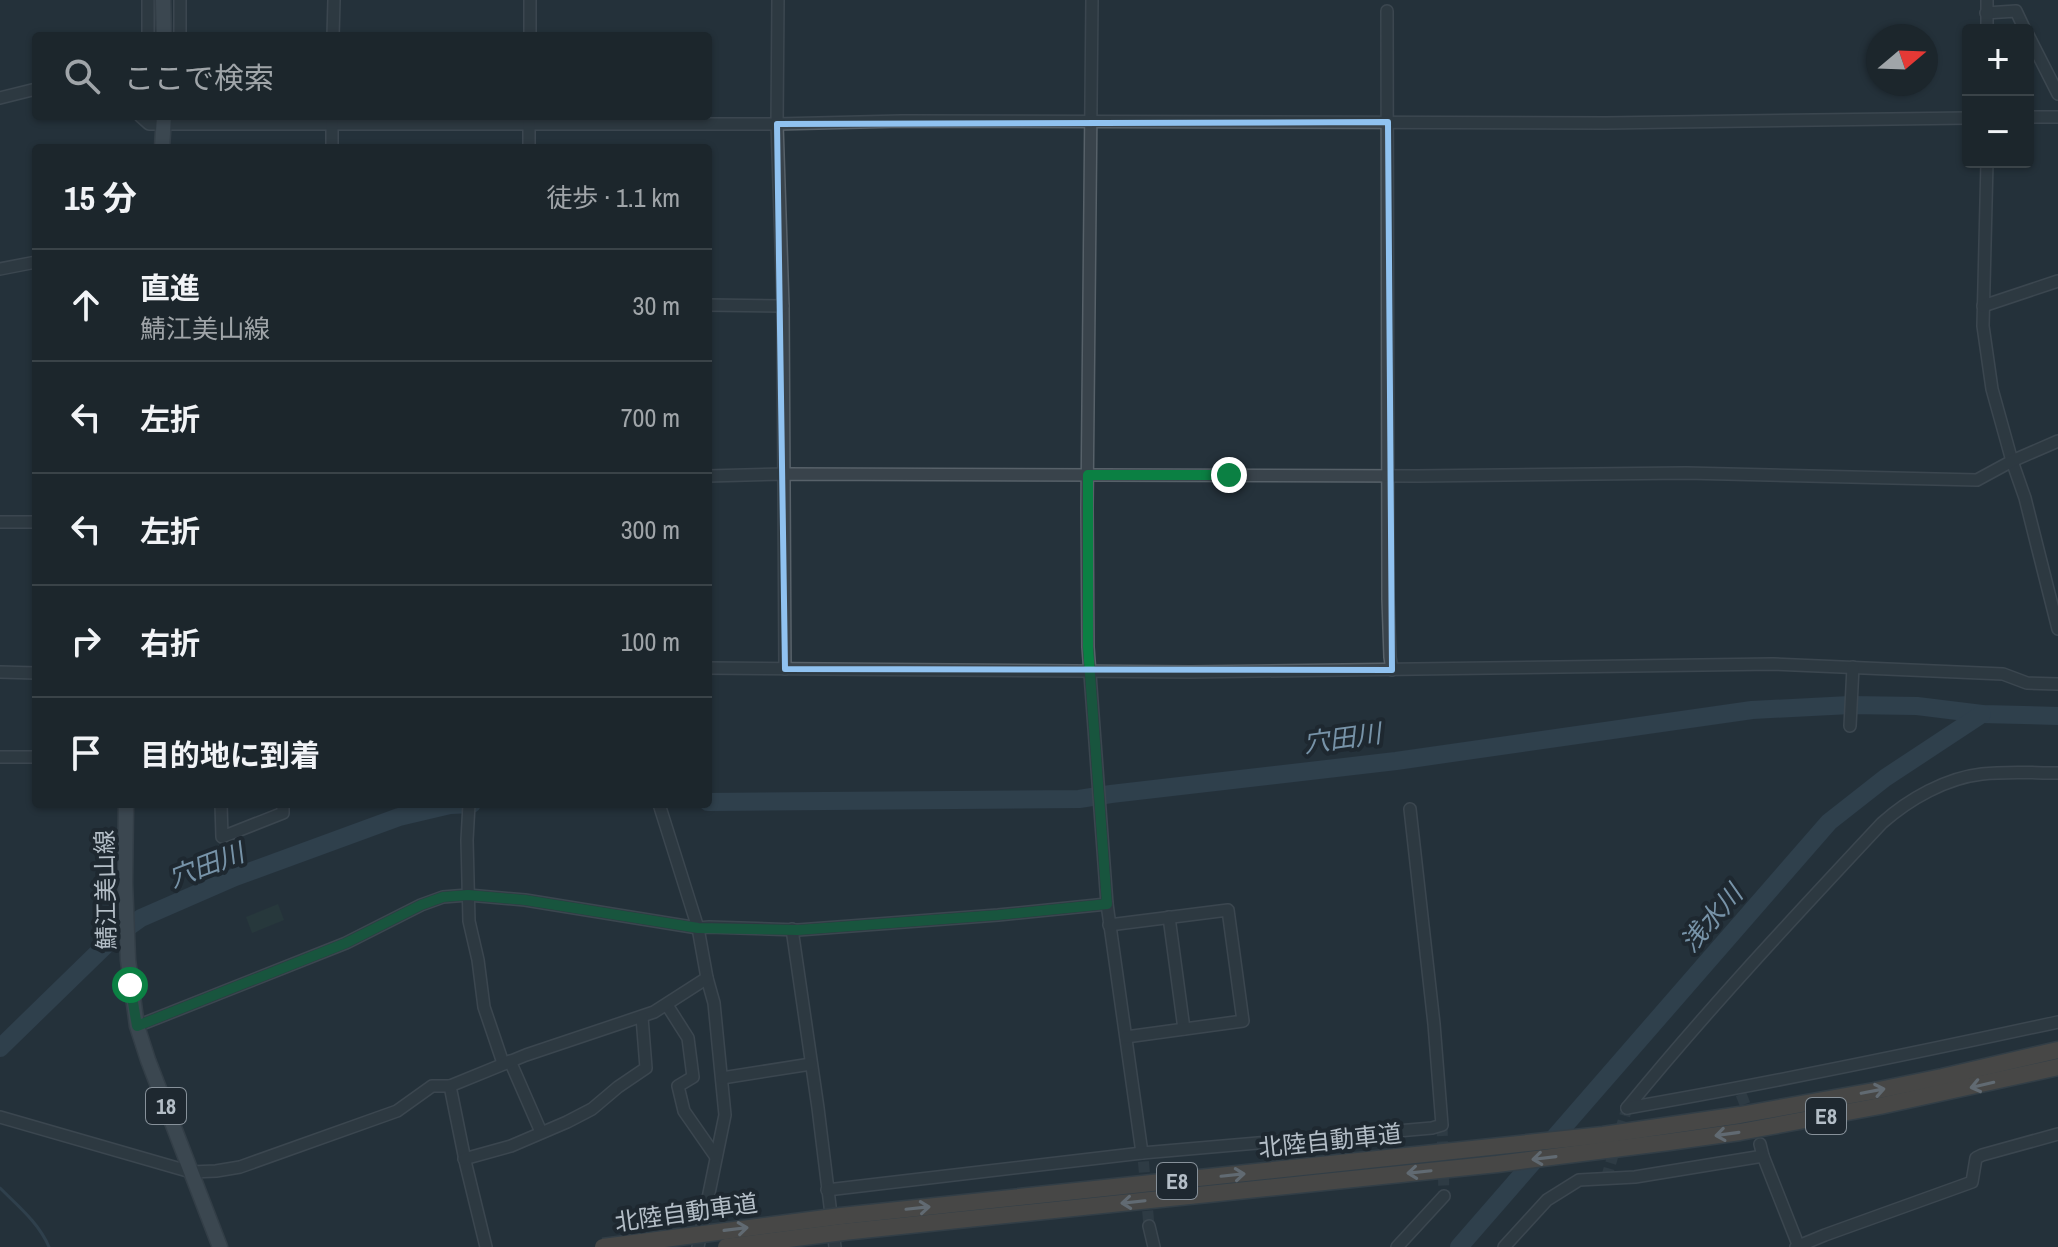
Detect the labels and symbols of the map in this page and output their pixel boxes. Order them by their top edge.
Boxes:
north arrow [1866,24,1938,96]
route end [1211,457,1247,493]
water label: 穴田川 [1301,715,1386,761]
street label: 鯖江美山線 [88,830,122,950]
water label: 穴田川 [163,834,251,895]
water label: 浅水川 [1672,875,1752,959]
route start [112,967,148,1003]
one-way arrow [1970,1078,1995,1093]
one-way arrow [1860,1082,1886,1097]
road number: 18 [146,1088,186,1124]
road number: E8 [1806,1098,1846,1134]
street label: 北陸自動車道 [1257,1117,1403,1163]
one-way arrow [1715,1127,1740,1142]
one-way arrow [1532,1151,1557,1166]
road number: E8 [1157,1163,1197,1199]
one-way arrow [1406,1164,1433,1179]
one-way arrow [1219,1167,1246,1182]
street label: 北陸自動車道 [612,1186,760,1238]
one-way arrow [1120,1194,1146,1209]
one-way arrow [904,1200,931,1215]
one-way arrow [722,1221,748,1236]

